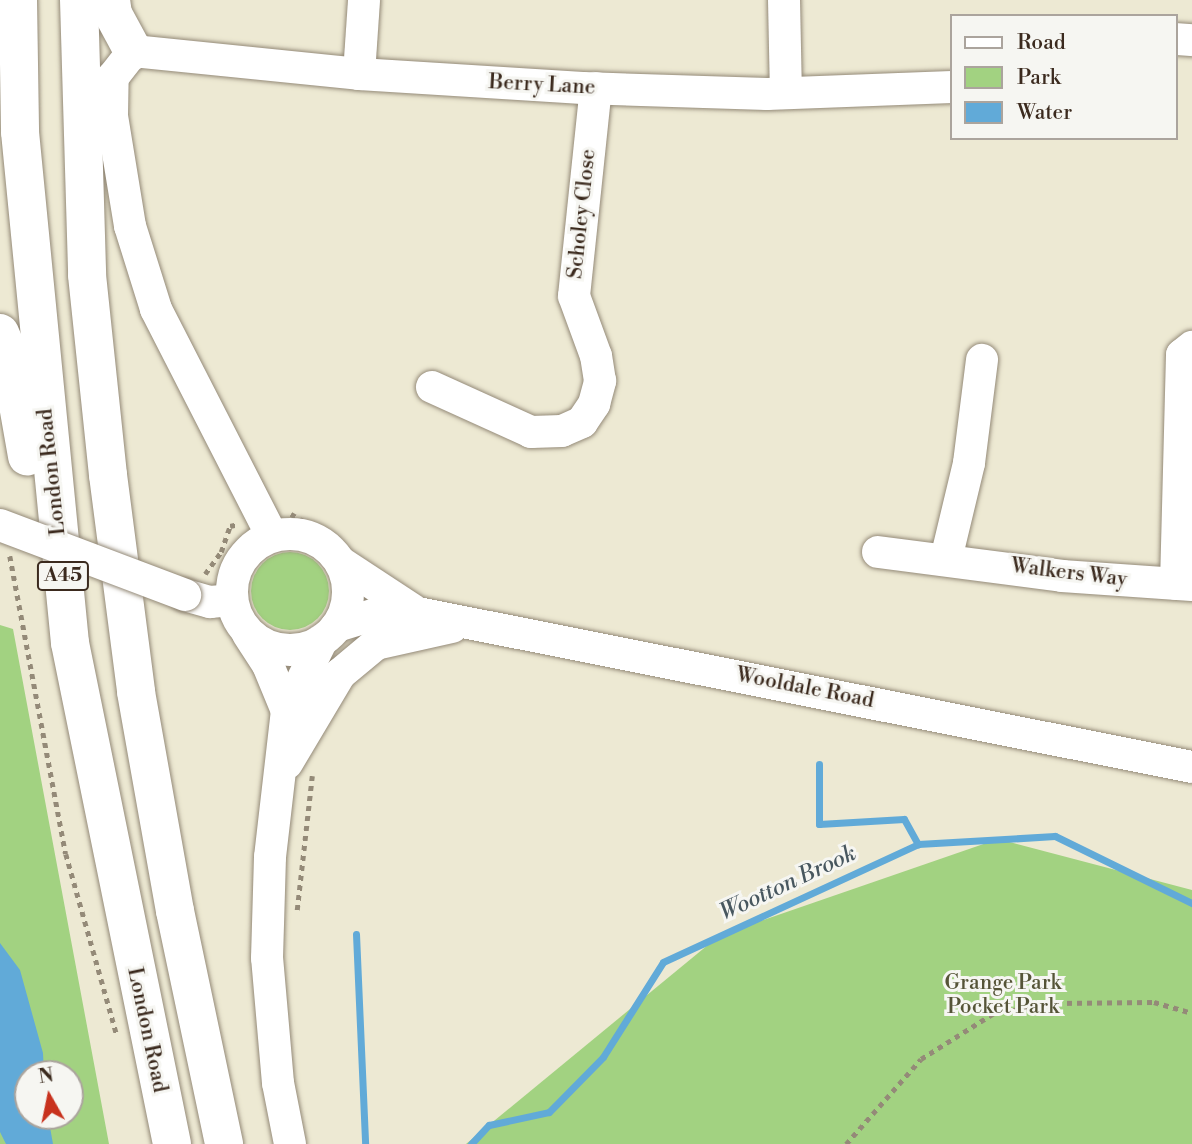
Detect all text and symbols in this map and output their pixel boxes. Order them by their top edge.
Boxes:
legend [950,14,1178,140]
text: Road [1017,30,1066,56]
text: Park [1017,65,1061,91]
street label: Berry Lane [488,70,596,100]
text: Water [1017,100,1072,126]
street label: Scholey Close [563,148,601,280]
street label: London Road [33,407,71,537]
street label: Walkers Way [1009,553,1129,593]
road number: A45 [37,561,89,592]
street label: Wooldale Road [734,662,876,714]
water label: Wootton Brook [715,839,861,927]
street label: London Road [121,965,173,1095]
park label: Grange Park Pocket Park [945,970,1061,1020]
north arrow [14,1060,84,1130]
text: N [37,1063,55,1089]

